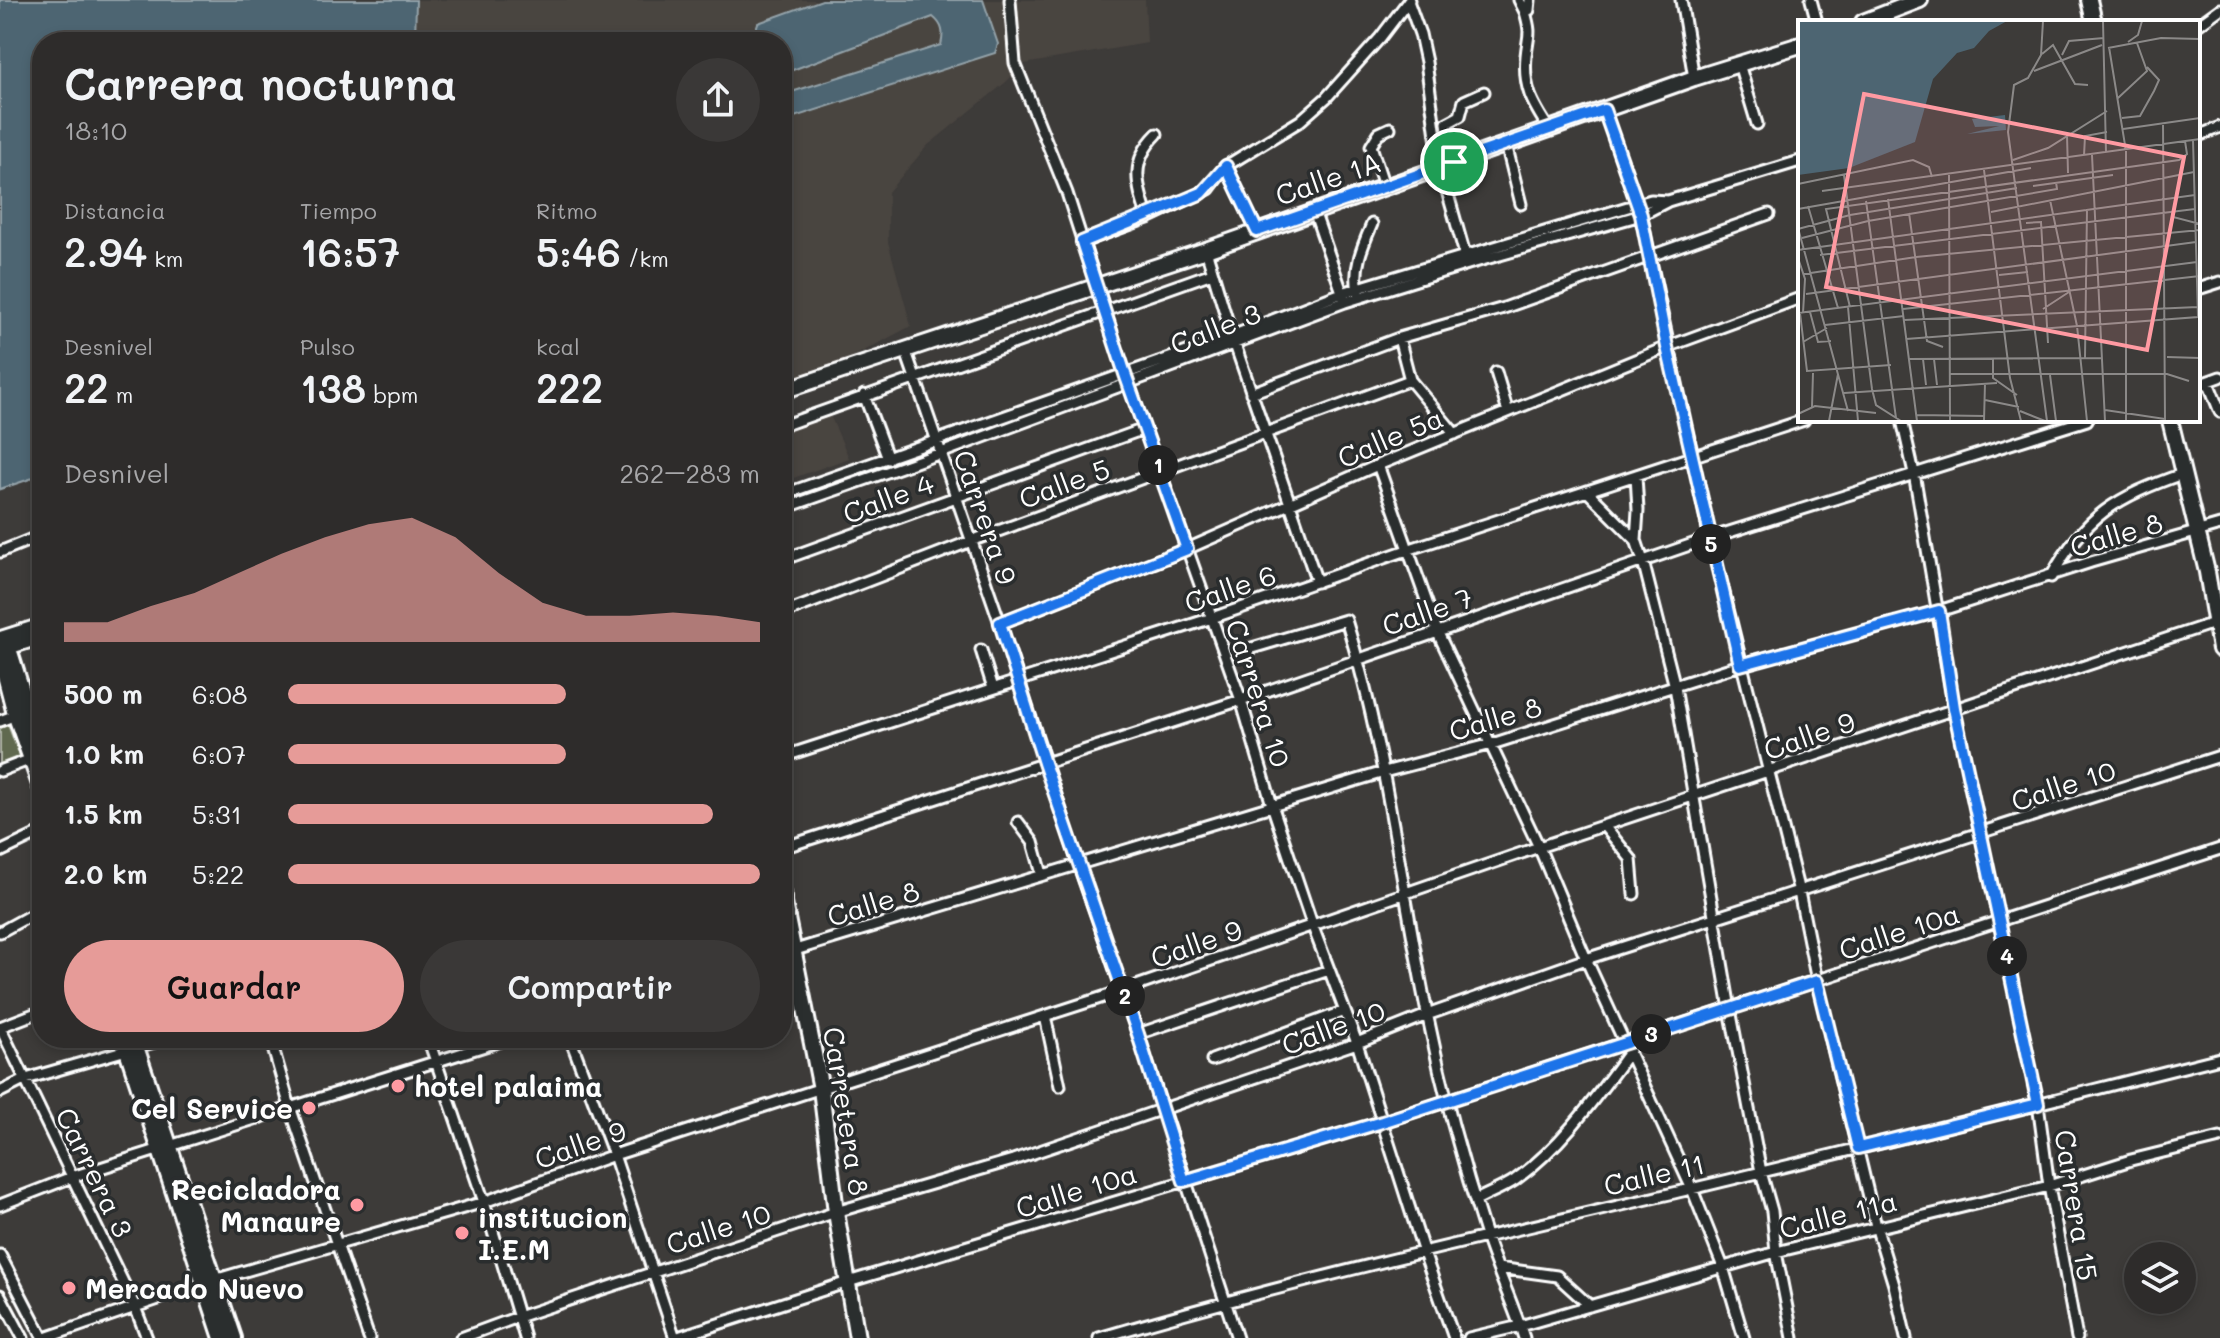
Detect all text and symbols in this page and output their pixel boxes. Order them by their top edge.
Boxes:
inset map [1798,20,2200,422]
text: Carrera nocturna [64,54,457,111]
button: share [676,58,760,142]
text: 18:10 [64,113,127,147]
pin [1420,128,1488,196]
icon: arrive [1432,140,1476,184]
street label: Calle 1A [1270,143,1386,213]
text: Distancia [64,196,166,225]
text: Tiempo [300,196,377,225]
text: Ritmo [536,196,597,225]
text: 2.94 [64,225,147,277]
text: 16:57 [300,225,400,277]
text: 5:46 [536,225,621,277]
text: km [147,244,183,273]
text: /km [621,244,669,273]
street label: Calle 3 [1165,294,1265,362]
text: Desnivel [64,332,153,361]
text: Pulso [300,332,355,361]
text: kcal [536,332,580,361]
text: 22 [64,361,109,413]
text: 138 [300,361,366,413]
text: 222 [536,361,603,413]
text: m [109,380,133,409]
text: bpm [366,380,418,409]
street label: Calle 5a [1332,399,1448,475]
street label: Carrera 9 [946,445,1026,589]
pin: 1 [1138,445,1178,485]
street label: Calle 5 [1014,450,1114,516]
text: 1 [1153,450,1163,479]
text: Desnivel [64,456,169,490]
text: 262–283 m [620,456,760,490]
street label: Calle 4 [838,465,939,531]
street label: Calle 8 [2066,504,2166,564]
pin: 5 [1691,524,1731,564]
text: 5 [1705,529,1717,558]
street label: Calle 6 [1179,556,1281,620]
street label: Calle 7 [1377,579,1477,643]
street label: Carrera 10 [1218,615,1300,771]
text: 500 m [64,677,143,711]
text: 6:08 [192,677,248,711]
street label: Calle 8 [1445,688,1545,748]
street label: Calle 9 [1759,703,1859,767]
text: 1.0 km [64,737,144,771]
text: 6:07 [192,737,246,771]
street label: Calle 10 [2006,751,2120,819]
text: 1.5 km [64,797,143,831]
text: 5:31 [192,797,242,831]
text: 2.0 km [64,857,147,891]
text: 5:22 [192,857,244,891]
street label: Calle 8 [822,872,924,934]
street label: Calle 10a [1834,895,1964,967]
street label: Calle 9 [1146,911,1246,975]
pin: 4 [1987,936,2027,976]
button: Guardar [64,940,404,1032]
button: Compartir [420,940,760,1032]
text: 4 [2000,941,2014,970]
pin: 2 [1105,976,1145,1016]
text: 2 [1119,981,1131,1010]
street label: Calle 10 [1276,992,1390,1062]
pin: 3 [1631,1014,1671,1054]
text: 3 [1644,1019,1658,1048]
street label: Carretera 8 [816,1024,878,1198]
place label: hotel palaima [414,1068,603,1104]
marker: hotel palaima [389,1077,407,1095]
place label: Cel Service [131,1090,293,1126]
marker: Cel Service [300,1099,318,1117]
street label: Carrera 3 [48,1101,142,1243]
street label: Calle 9 [530,1112,630,1176]
street label: Carrera 15 [2047,1127,2107,1283]
street label: Calle 11 [1600,1145,1708,1203]
street label: Calle 10a [1011,1155,1141,1225]
place label: Recicladora Manaure [171,1171,341,1239]
street label: Calle 11a [1775,1182,1901,1246]
street label: Calle 10 [661,1194,775,1262]
marker: Recicladora Manaure [348,1196,366,1214]
place label: institucion I.E.M [478,1199,627,1267]
marker: institucion I.E.M [453,1224,471,1242]
map controls [2124,1242,2196,1314]
button: layers [2124,1242,2196,1314]
place label: Mercado Nuevo [85,1270,304,1306]
marker: Mercado Nuevo [60,1279,78,1297]

